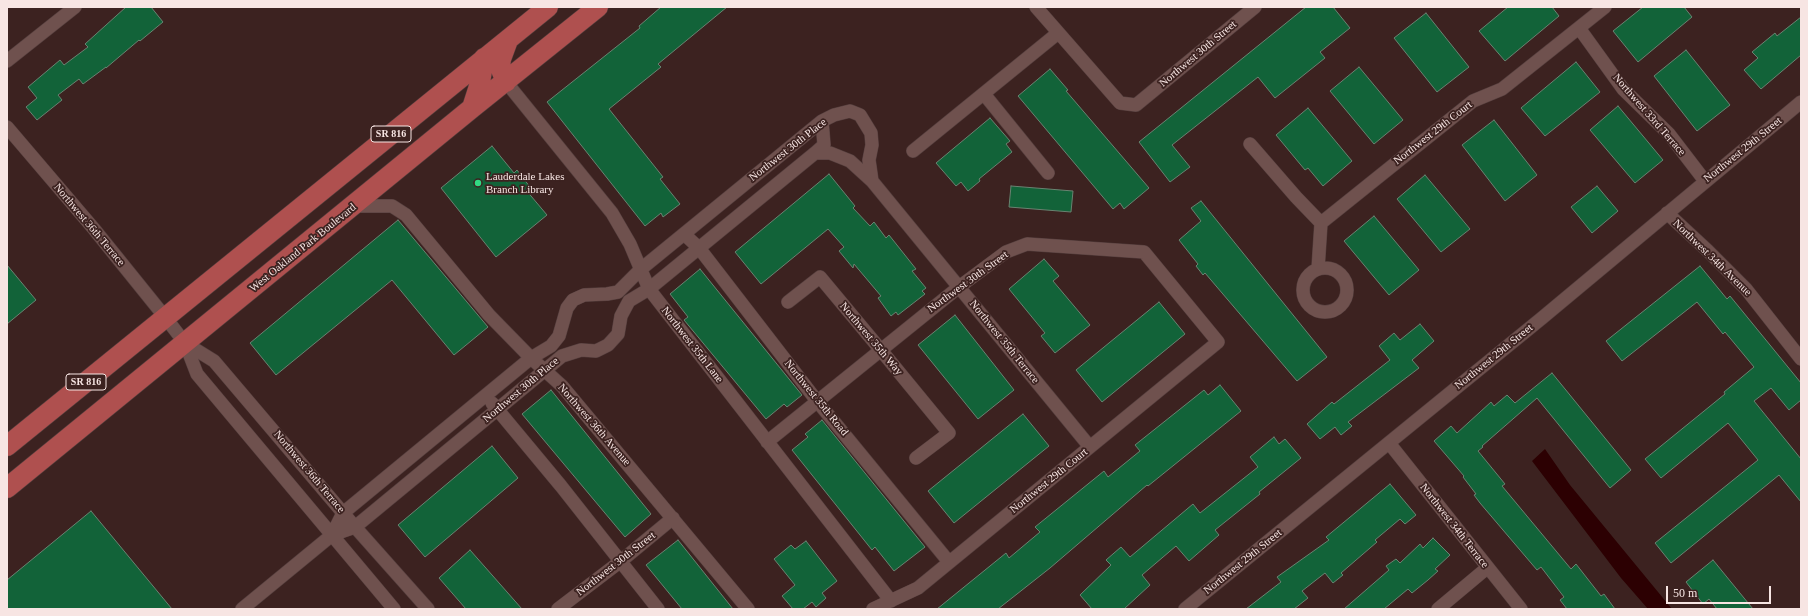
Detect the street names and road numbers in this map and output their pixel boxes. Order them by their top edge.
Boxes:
street label: Northwest 30th Street [1157,18,1239,90]
street label: Northwest 33rd Terrace [1610,71,1688,159]
street label: Northwest 29th Court [1391,98,1475,168]
street label: Northwest 29th Street [1701,114,1785,186]
street label: Northwest 30th Place [747,116,829,184]
road number: SR 816 [371,126,411,142]
street label: Northwest 36th Terrace [51,181,127,269]
street label: West Oakland Park Boulevard [247,201,359,295]
street label: Northwest 34th Avenue [1670,217,1754,299]
street label: Northwest 30th Street [925,248,1011,316]
street label: Northwest 35th Terrace [966,298,1042,386]
street label: Northwest 35th Way [837,300,905,378]
street label: Northwest 35th Lane [658,304,726,386]
street label: Northwest 29th Street [1452,321,1536,393]
street label: Northwest 30th Place [480,355,562,425]
street label: Northwest 35th Road [781,357,851,439]
road number: SR 816 [66,374,106,390]
street label: Northwest 36th Avenue [555,381,633,469]
street label: Northwest 36th Terrace [271,428,347,516]
street label: Northwest 29th Court [1008,446,1090,516]
street label: Northwest 34th Terrace [1417,481,1491,571]
street label: Northwest 29th Street [1201,526,1285,598]
street label: Northwest 30th Street [574,529,658,599]

